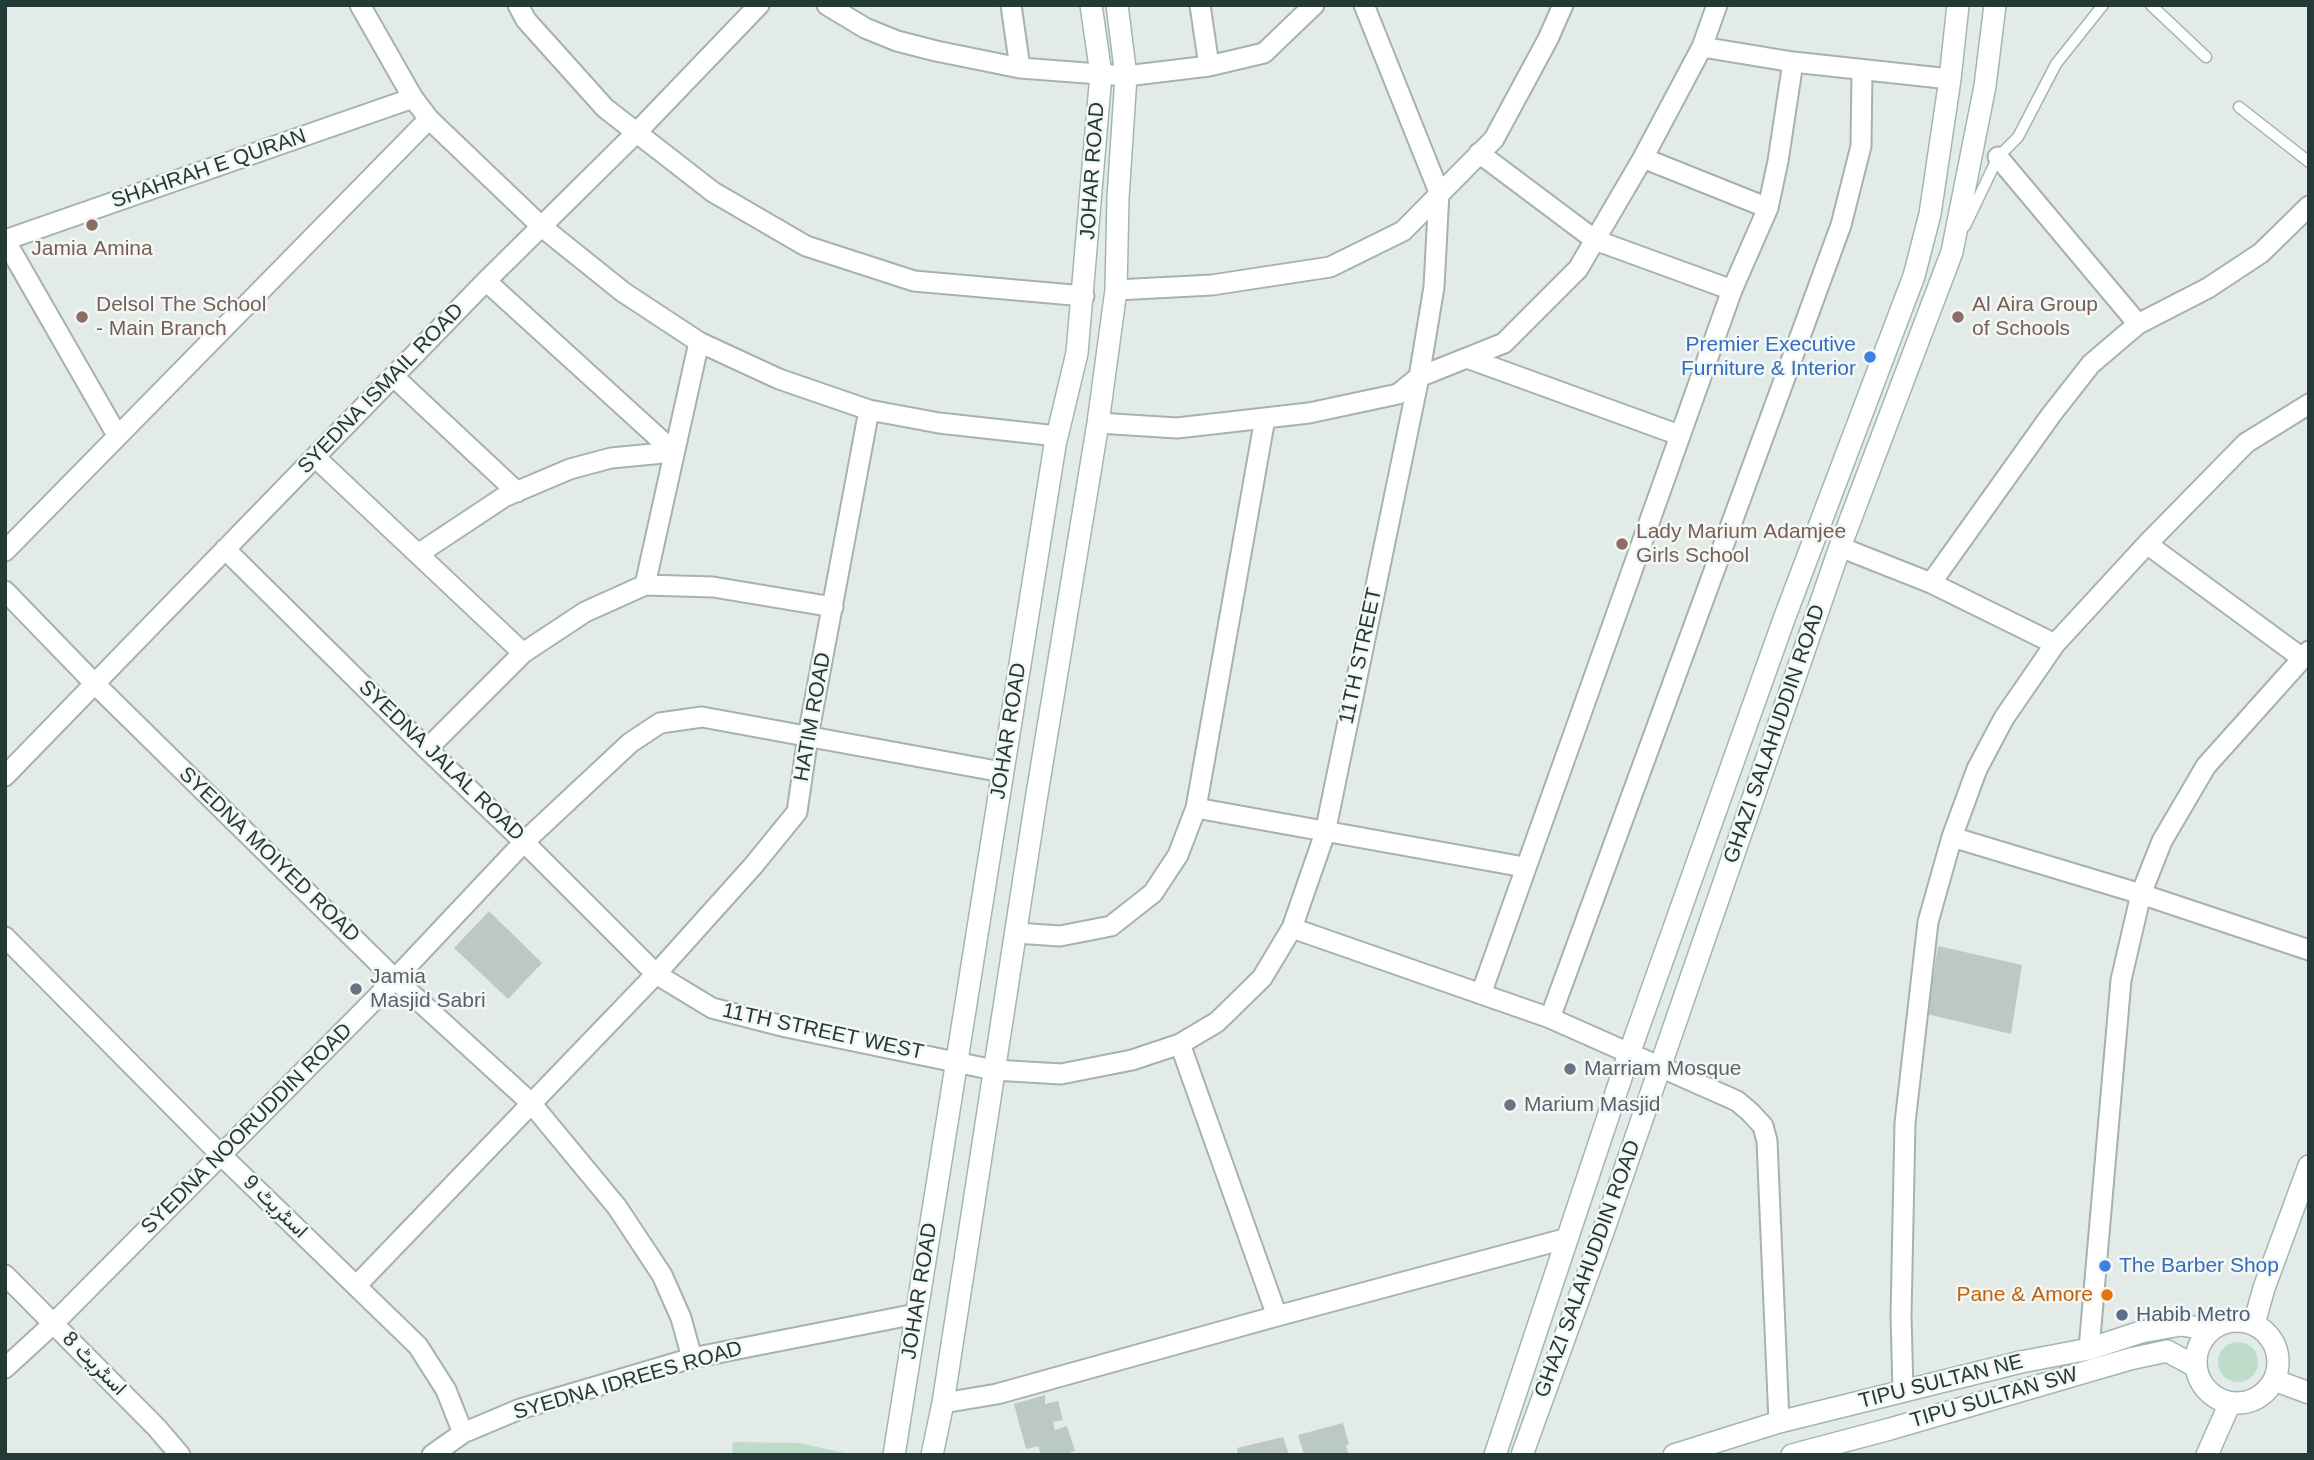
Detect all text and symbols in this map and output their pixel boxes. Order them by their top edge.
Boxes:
street label: JOHAR ROAD [1076,101,1110,241]
street label: SHAHRAH E QURAN [108,124,310,214]
marker: Jamia Amina [84,217,100,233]
place label: Jamia Amina [31,236,153,262]
place label: Delsol The School - Main Branch [96,292,266,342]
place label: Al Aira Group of Schools [1972,292,2098,342]
street label: SYEDNA ISMAIL ROAD [293,298,469,480]
marker: Delsol The School - Main Branch [74,309,90,325]
marker: Al Aira Group of Schools [1950,309,1966,325]
place label: Premier Executive Furniture & Interior [1681,332,1856,382]
marker: Premier Executive Furniture & Interior [1862,349,1878,365]
place label: Lady Marium Adamjee Girls School [1636,519,1846,569]
marker: Lady Marium Adamjee Girls School [1614,536,1630,552]
street label: 11TH STREET [1334,586,1388,726]
street label: GHAZI SALAHUDDIN ROAD [1719,601,1831,867]
street label: HATIM ROAD [789,651,837,783]
street label: JOHAR ROAD [986,661,1032,801]
street label: SYEDNA JALAL ROAD [353,675,529,847]
street label: SYEDNA MOIYED ROAD [173,762,365,948]
place label: Jamia Masjid Sabri [370,964,486,1014]
marker: Jamia Masjid Sabri [348,981,364,997]
street label: 11TH STREET WEST [720,998,926,1066]
street label: SYEDNA NOORUDDIN ROAD [136,1018,358,1240]
place label: Marriam Mosque [1584,1056,1742,1082]
marker: Marriam Mosque [1562,1061,1578,1077]
place label: Marium Masjid [1524,1092,1661,1118]
marker: Marium Masjid [1502,1097,1518,1113]
street label: GHAZI SALAHUDDIN ROAD [1530,1137,1646,1401]
street label: اسٹریٹ 9 [237,1170,313,1244]
street label: JOHAR ROAD [897,1221,943,1361]
place label: The Barber Shop [2119,1253,2279,1279]
marker: The Barber Shop [2097,1258,2113,1274]
place label: Pane & Amore [1956,1282,2093,1308]
marker: Pane & Amore [2099,1287,2115,1303]
place label: Habib Metro [2136,1302,2250,1328]
marker: Habib Metro [2114,1307,2130,1323]
street label: اسٹریٹ 8 [57,1327,131,1401]
street label: SYEDNA IDREES ROAD [511,1336,745,1426]
street label: TIPU SULTAN NE [1856,1349,2026,1415]
street label: TIPU SULTAN SW [1907,1362,2081,1434]

